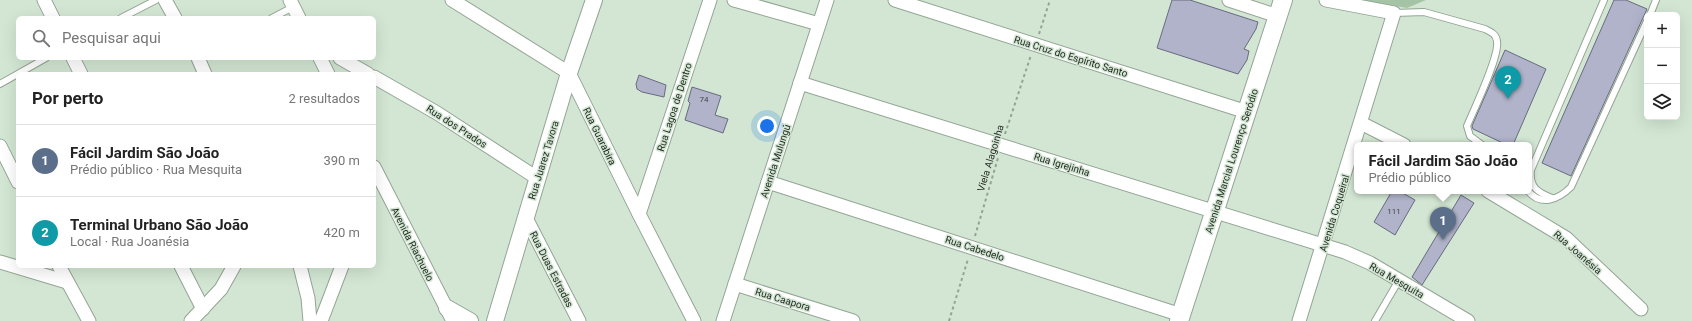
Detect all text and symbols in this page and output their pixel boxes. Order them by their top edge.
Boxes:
map controls [1644,12,1680,120]
button: + [1644,12,1680,48]
search box [16,16,376,60]
icon: search [30,27,52,49]
text: Pesquisar aqui [62,29,161,47]
street label: Rua Cruz do Espírito Santo [1013,34,1129,79]
button: − [1644,48,1680,84]
street label: Rua Lagoa de Dentro [655,61,694,153]
pin: 2 [1495,66,1521,99]
button: layers [1644,84,1680,120]
street label: Avenida Marcial Lourenço Seródio [1203,87,1260,235]
text: Por perto [32,88,103,108]
text: 2 resultados [288,91,360,106]
house number: 74 [700,95,709,104]
street label: Rua dos Prados [424,103,489,150]
street label: Rua Guarabira [581,106,618,167]
your location [757,116,777,136]
street label: Rua Juarez Tavora [526,119,561,201]
street label: Avenida Mulungú [758,123,793,199]
street label: Viela Alagoinha [975,124,1006,193]
popup [1354,142,1532,194]
text: Fácil Jardim São João [70,144,219,162]
street label: Rua Igrejinha [1033,151,1091,178]
text: Fácil Jardim São João [1368,152,1518,170]
text: 1 [41,153,49,168]
text: 390 m [323,153,360,168]
text: Prédio público · Rua Mesquita [70,162,242,177]
text: Prédio público [1368,170,1451,185]
street label: Avenida Coqueiral [1318,173,1351,253]
street label: Avenida Riachuelo [389,205,436,283]
house number: 111 [1387,207,1401,216]
pin: 1 [1430,207,1456,240]
text: Terminal Urbano São João [70,216,249,234]
text: 2 [41,225,49,240]
text: 420 m [323,225,360,240]
street label: Rua Duas Estradas [528,229,575,309]
street label: Rua Joanésia [1551,229,1604,276]
text: Local · Rua Joanésia [70,234,189,249]
street label: Rua Cabedelo [944,234,1006,263]
street label: Rua Mesquita [1368,260,1426,300]
street label: Rua Caapora [754,286,812,313]

